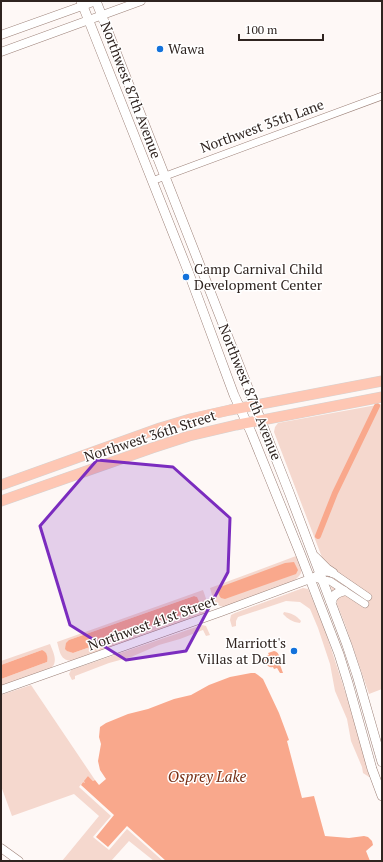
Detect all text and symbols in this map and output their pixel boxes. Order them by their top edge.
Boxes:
scale bar [239,16,323,42]
street label: Northwest 87th Avenue [97,19,166,161]
text: 100 m [245,22,278,37]
place label: Wawa [168,39,205,58]
marker: Wawa [155,44,165,54]
street label: Northwest 35th Lane [197,94,326,157]
place label: Camp Carnival Child Development Center [194,259,323,294]
marker: Camp Carnival Child Development Center [181,272,191,282]
street label: Northwest 87th Avenue [214,321,286,463]
street label: Northwest 36th Street [81,405,219,466]
street label: Northwest 41st Street [85,590,219,655]
place label: Marriott's Villas at Doral [197,633,286,668]
marker: Marriott's Villas at Doral [289,646,299,656]
water label: Osprey Lake [168,766,246,786]

